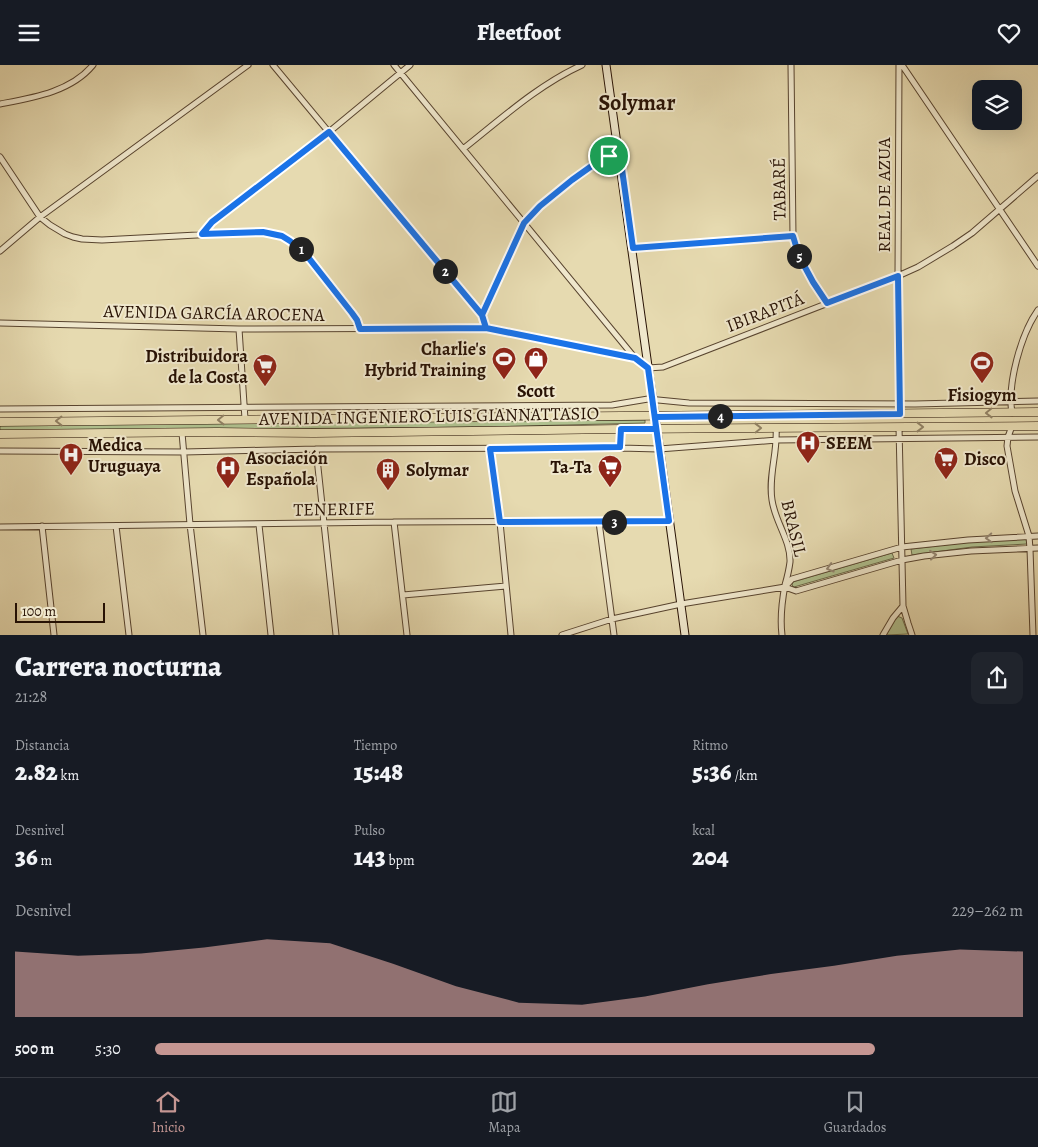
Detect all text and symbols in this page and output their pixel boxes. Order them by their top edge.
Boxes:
text: Fleetfoot [477,18,561,48]
icon: menu [15,19,43,47]
icon: heart [995,19,1023,47]
map controls [972,80,1022,130]
button: layers [972,80,1022,130]
district label: Solymar [599,88,675,118]
pin [588,135,630,177]
street label: REAL DE AZUA [872,137,896,253]
icon: arrive [595,142,623,170]
street label: TABARÉ [766,157,792,221]
pin: 1 [288,237,314,261]
text: 1 [299,240,304,259]
pin: 5 [786,243,812,269]
text: 5 [797,247,802,266]
pin: 2 [432,259,458,283]
text: 2 [442,262,449,281]
street label: IBIRAPITÁ [723,286,808,338]
street label: AVENIDA GARCÍA AROCENA [102,299,325,327]
place label: Charlie's Hybrid Training [364,337,487,382]
place label: Distribuidora de la Costa [145,344,248,389]
sports icon: Charlie's Hybrid Training [491,346,517,380]
shop icon: Scott [523,346,549,380]
sports icon: Fisiogym [969,350,995,384]
supermarket icon: Distribuidora de la Costa [252,353,278,387]
place label: Scott [517,379,555,403]
place label: Fisiogym [948,383,1016,407]
street label: AVENIDA INGENIERO LUIS GIANNATTASIO [258,401,599,431]
pin: 4 [708,403,732,429]
text: 4 [717,407,724,426]
one-way arrow [985,408,993,418]
one-way arrow [217,414,225,425]
one-way arrow [54,416,62,426]
one-way arrow [916,422,924,432]
one-way arrow [754,423,762,433]
hospital icon: SEEM [795,430,821,464]
place label: SEEM [826,431,872,455]
place label: Medica Uruguaya [88,433,161,478]
hospital icon: Medica Uruguaya [58,442,84,476]
place label: Asociación Española [245,446,328,491]
supermarket icon: Disco [933,446,959,480]
place label: Disco [964,447,1006,471]
supermarket icon: Ta-Ta [597,454,623,488]
hospital icon: Asociación Española [215,455,241,489]
place label: Ta-Ta [550,455,592,479]
building icon: Solymar [375,457,401,491]
place label: Solymar [406,458,470,482]
street label: TENERIFE [293,496,375,522]
street label: BRASIL [775,497,813,560]
pin: 3 [602,509,626,535]
text: 3 [611,513,618,532]
one-way arrow [985,533,993,544]
one-way arrow [929,550,937,561]
one-way arrow [827,562,835,572]
scale bar [15,599,105,623]
text: 100 m [22,602,56,621]
text: Carrera nocturna [15,648,222,686]
button: share [971,652,1023,704]
text: 21:28 [15,686,47,708]
text: Distancia [15,736,70,755]
text: Tiempo [354,736,397,755]
text: Ritmo [692,736,728,755]
text: 2.82 [15,755,58,789]
text: 15:48 [354,755,403,789]
text: 5:36 [692,755,732,789]
text: km [58,766,79,785]
text: /km [732,766,758,785]
text: Desnivel [15,821,64,840]
text: Pulso [354,821,385,840]
text: kcal [692,821,715,840]
text: 36 [15,840,38,874]
text: 143 [354,840,386,874]
text: 204 [692,840,729,874]
text: m [38,851,52,870]
text: bpm [386,851,415,870]
text: Desnivel [15,900,71,922]
text: 229–262 m [952,900,1023,922]
text: 500 m [15,1038,54,1060]
text: 5:30 [95,1038,121,1060]
tab: Inicio [152,1088,185,1137]
tab: Mapa [488,1088,521,1137]
tab: Guardados [824,1088,886,1137]

